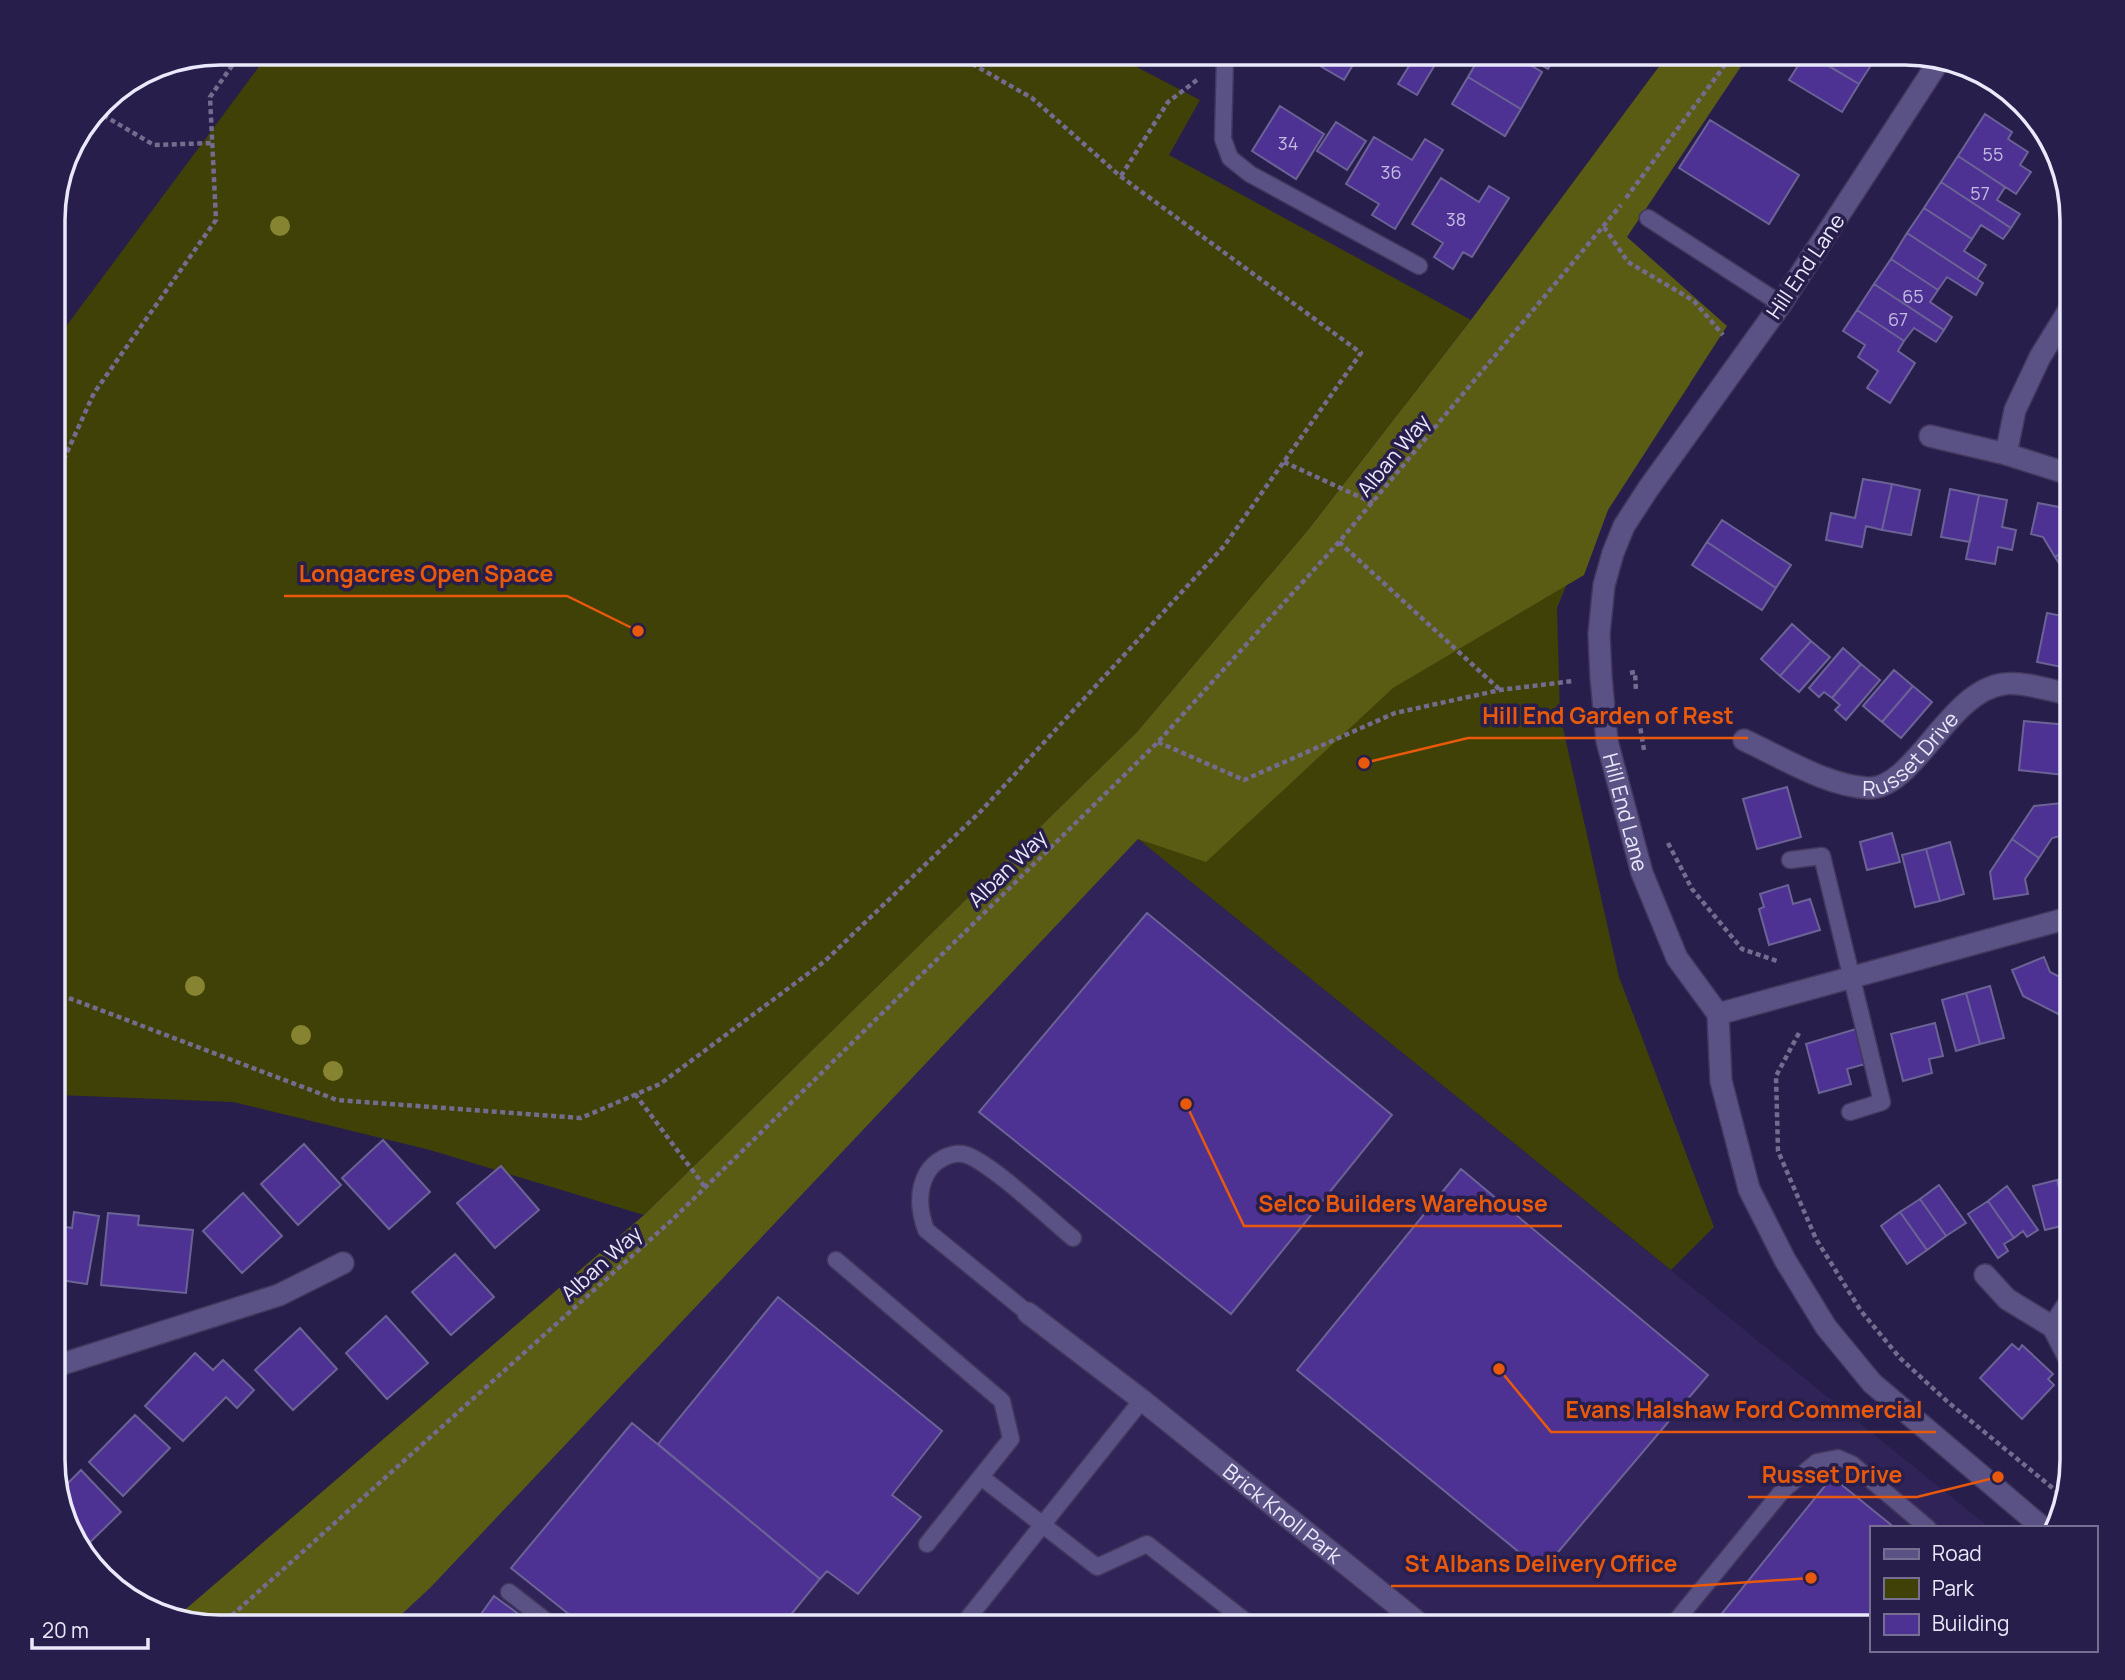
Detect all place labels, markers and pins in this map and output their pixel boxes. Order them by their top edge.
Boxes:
callout: Longacres Open Space [284,552,567,596]
callout: Hill End Garden of Rest [1468,694,1748,738]
callout: Selco Builders Warehouse [1244,1182,1562,1226]
callout: Evans Halshaw Ford Commercial [1551,1388,1936,1432]
callout: Russet Drive [1748,1453,1917,1497]
callout: St Albans Delivery Office [1391,1542,1692,1586]

